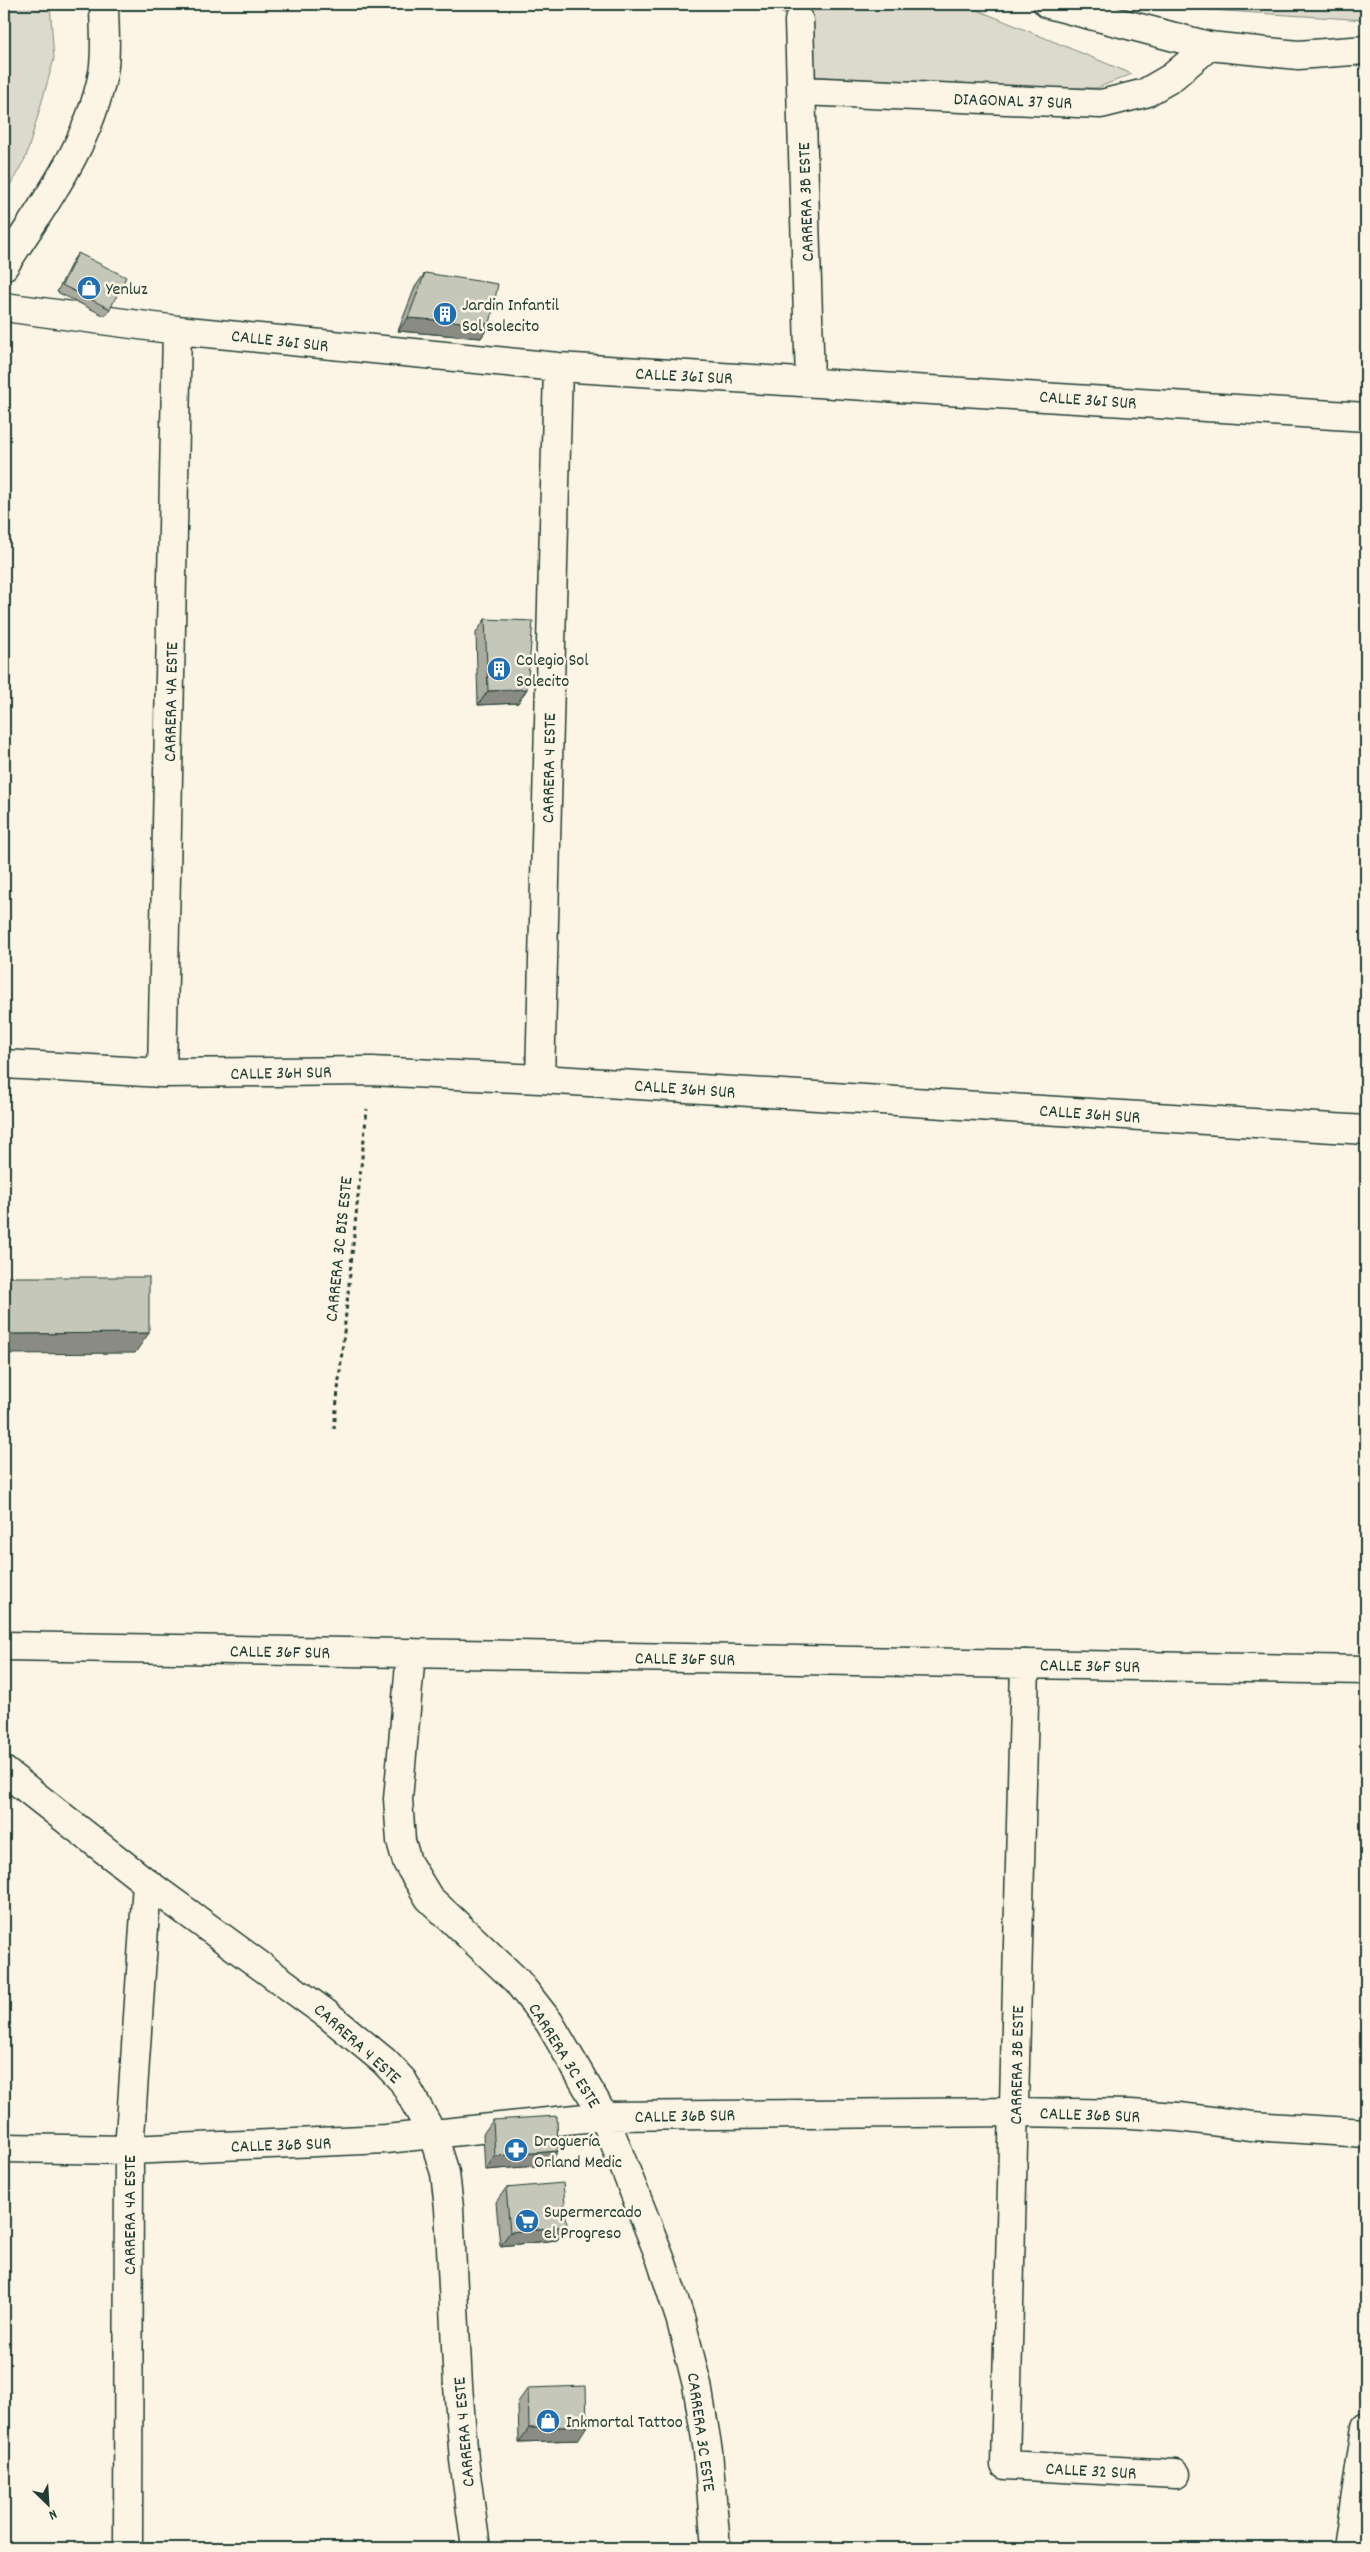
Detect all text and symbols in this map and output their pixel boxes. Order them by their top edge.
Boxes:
street label: DIAGONAL 37 SUR [953,88,1073,117]
street label: CARRERA 3B ESTE [793,142,822,262]
shop icon: Yenluz [76,275,102,301]
place label: Yenluz [106,278,148,303]
place label: Jardin Infantil Sol solecito [462,294,560,340]
building icon: Jardin Infantil Sol solecito [432,301,458,327]
street label: CALLE 36I SUR [230,325,330,360]
street label: CALLE 36I SUR [634,362,733,393]
street label: CALLE 36I SUR [1038,386,1137,417]
street label: CARRERA 4A ESTE [159,642,186,762]
place label: Colegio Sol Solecito [516,649,589,695]
building icon: Colegio Sol Solecito [486,656,512,682]
street label: CARRERA 4 ESTE [537,713,564,823]
street label: CALLE 36H SUR [230,1061,332,1088]
street label: CALLE 36H SUR [633,1074,736,1106]
street label: CALLE 36H SUR [1038,1099,1141,1131]
street label: CARRERA 3C BIS ESTE [320,1175,361,1323]
street label: CALLE 36F SUR [230,1640,330,1667]
street label: CALLE 36F SUR [635,1647,735,1674]
street label: CALLE 36F SUR [1040,1654,1140,1681]
street label: CARRERA 4 ESTE [307,1999,406,2091]
street label: CARRERA 3C ESTE [521,1999,605,2114]
street label: CARRERA 3B ESTE [1005,2005,1032,2125]
street label: CALLE 36B SUR [1039,2102,1141,2131]
street label: CALLE 36B SUR [635,2104,736,2131]
place label: Droguería Orland Medic [534,2130,622,2176]
street label: CALLE 36B SUR [230,2132,332,2161]
pharmacy icon: Droguería Orland Medic [503,2137,529,2163]
street label: CARRERA 4A ESTE [119,2155,144,2275]
place label: Supermercado el Progreso [544,2201,642,2247]
supermarket icon: Supermercado el Progreso [514,2208,540,2234]
street label: CARRERA 3C ESTE [679,2371,720,2493]
street label: CARRERA 4 ESTE [448,2376,483,2488]
shop icon: Inkmortal Tattoo [535,2408,561,2434]
place label: Inkmortal Tattoo [566,2411,683,2436]
street label: CALLE 32 SUR [1045,2458,1137,2487]
north arrow [22,2480,72,2530]
text: N [45,2503,60,2525]

